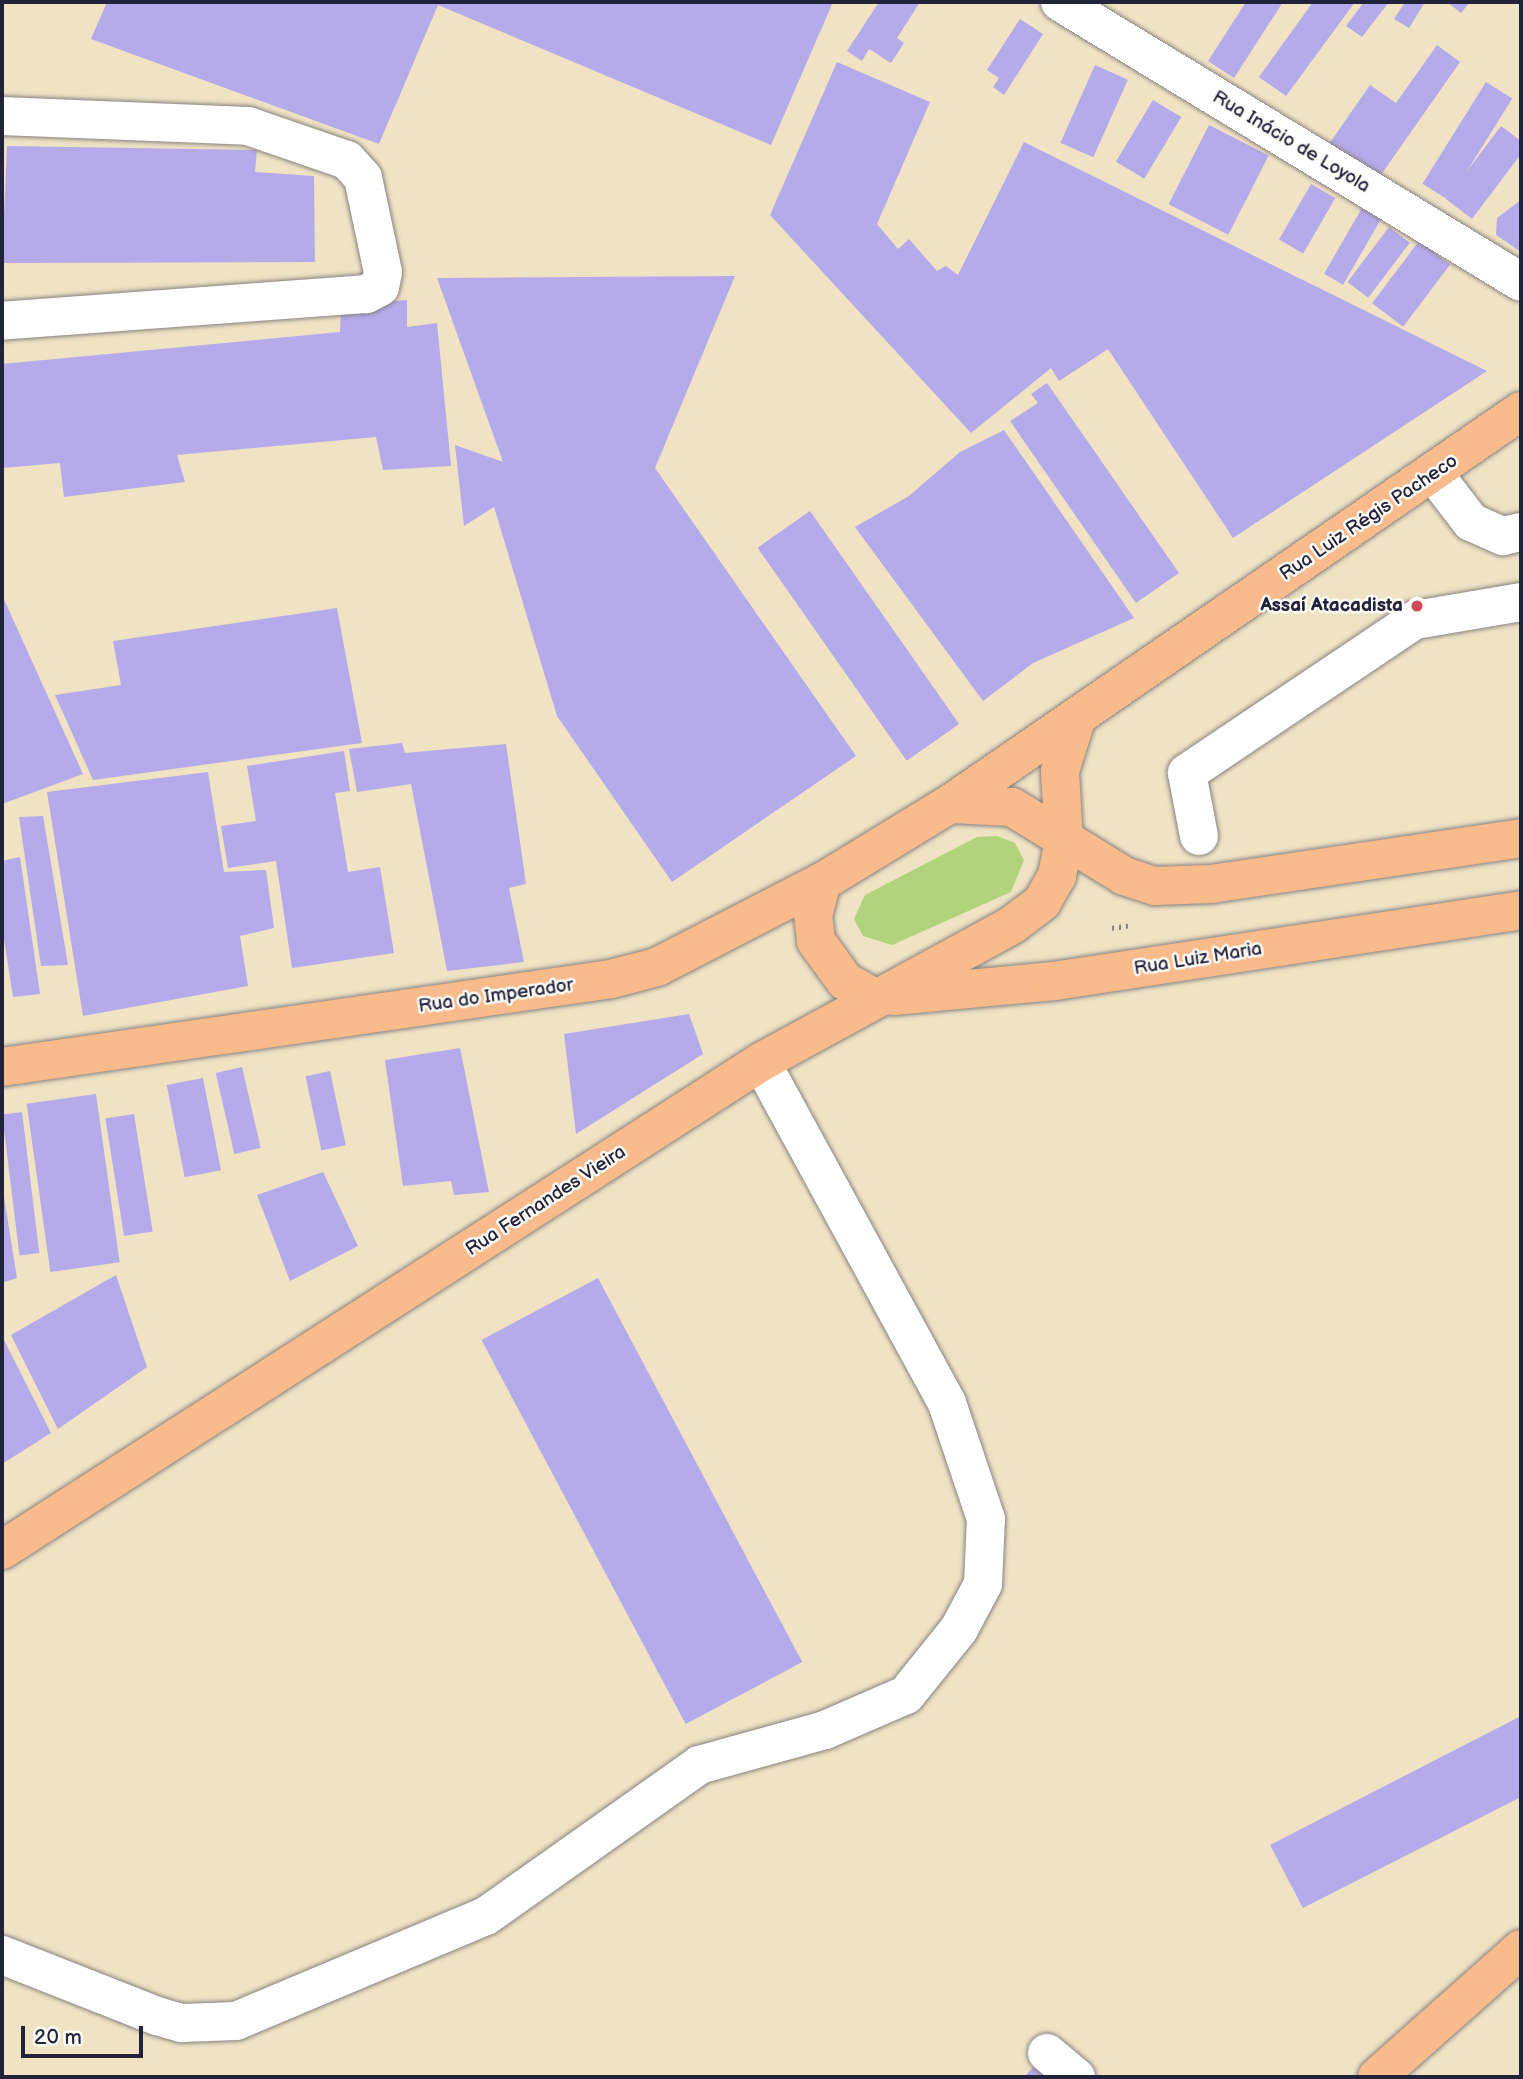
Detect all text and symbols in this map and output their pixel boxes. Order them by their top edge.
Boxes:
street label: Rua Inácio de Loyola [1208,86,1374,198]
street label: Rua Luiz Régis Pacheco [1276,450,1462,586]
place label: Assaí Atacadista [1261,595,1403,617]
marker: Assaí Atacadista [1409,598,1425,614]
street label: Rua Luiz Maria [1132,938,1264,980]
street label: Rua do Imperador [417,974,575,1018]
street label: Rua Fernandes Vieira [461,1141,631,1261]
scale bar [24,2012,147,2056]
text: 20 m [34,2025,82,2050]

